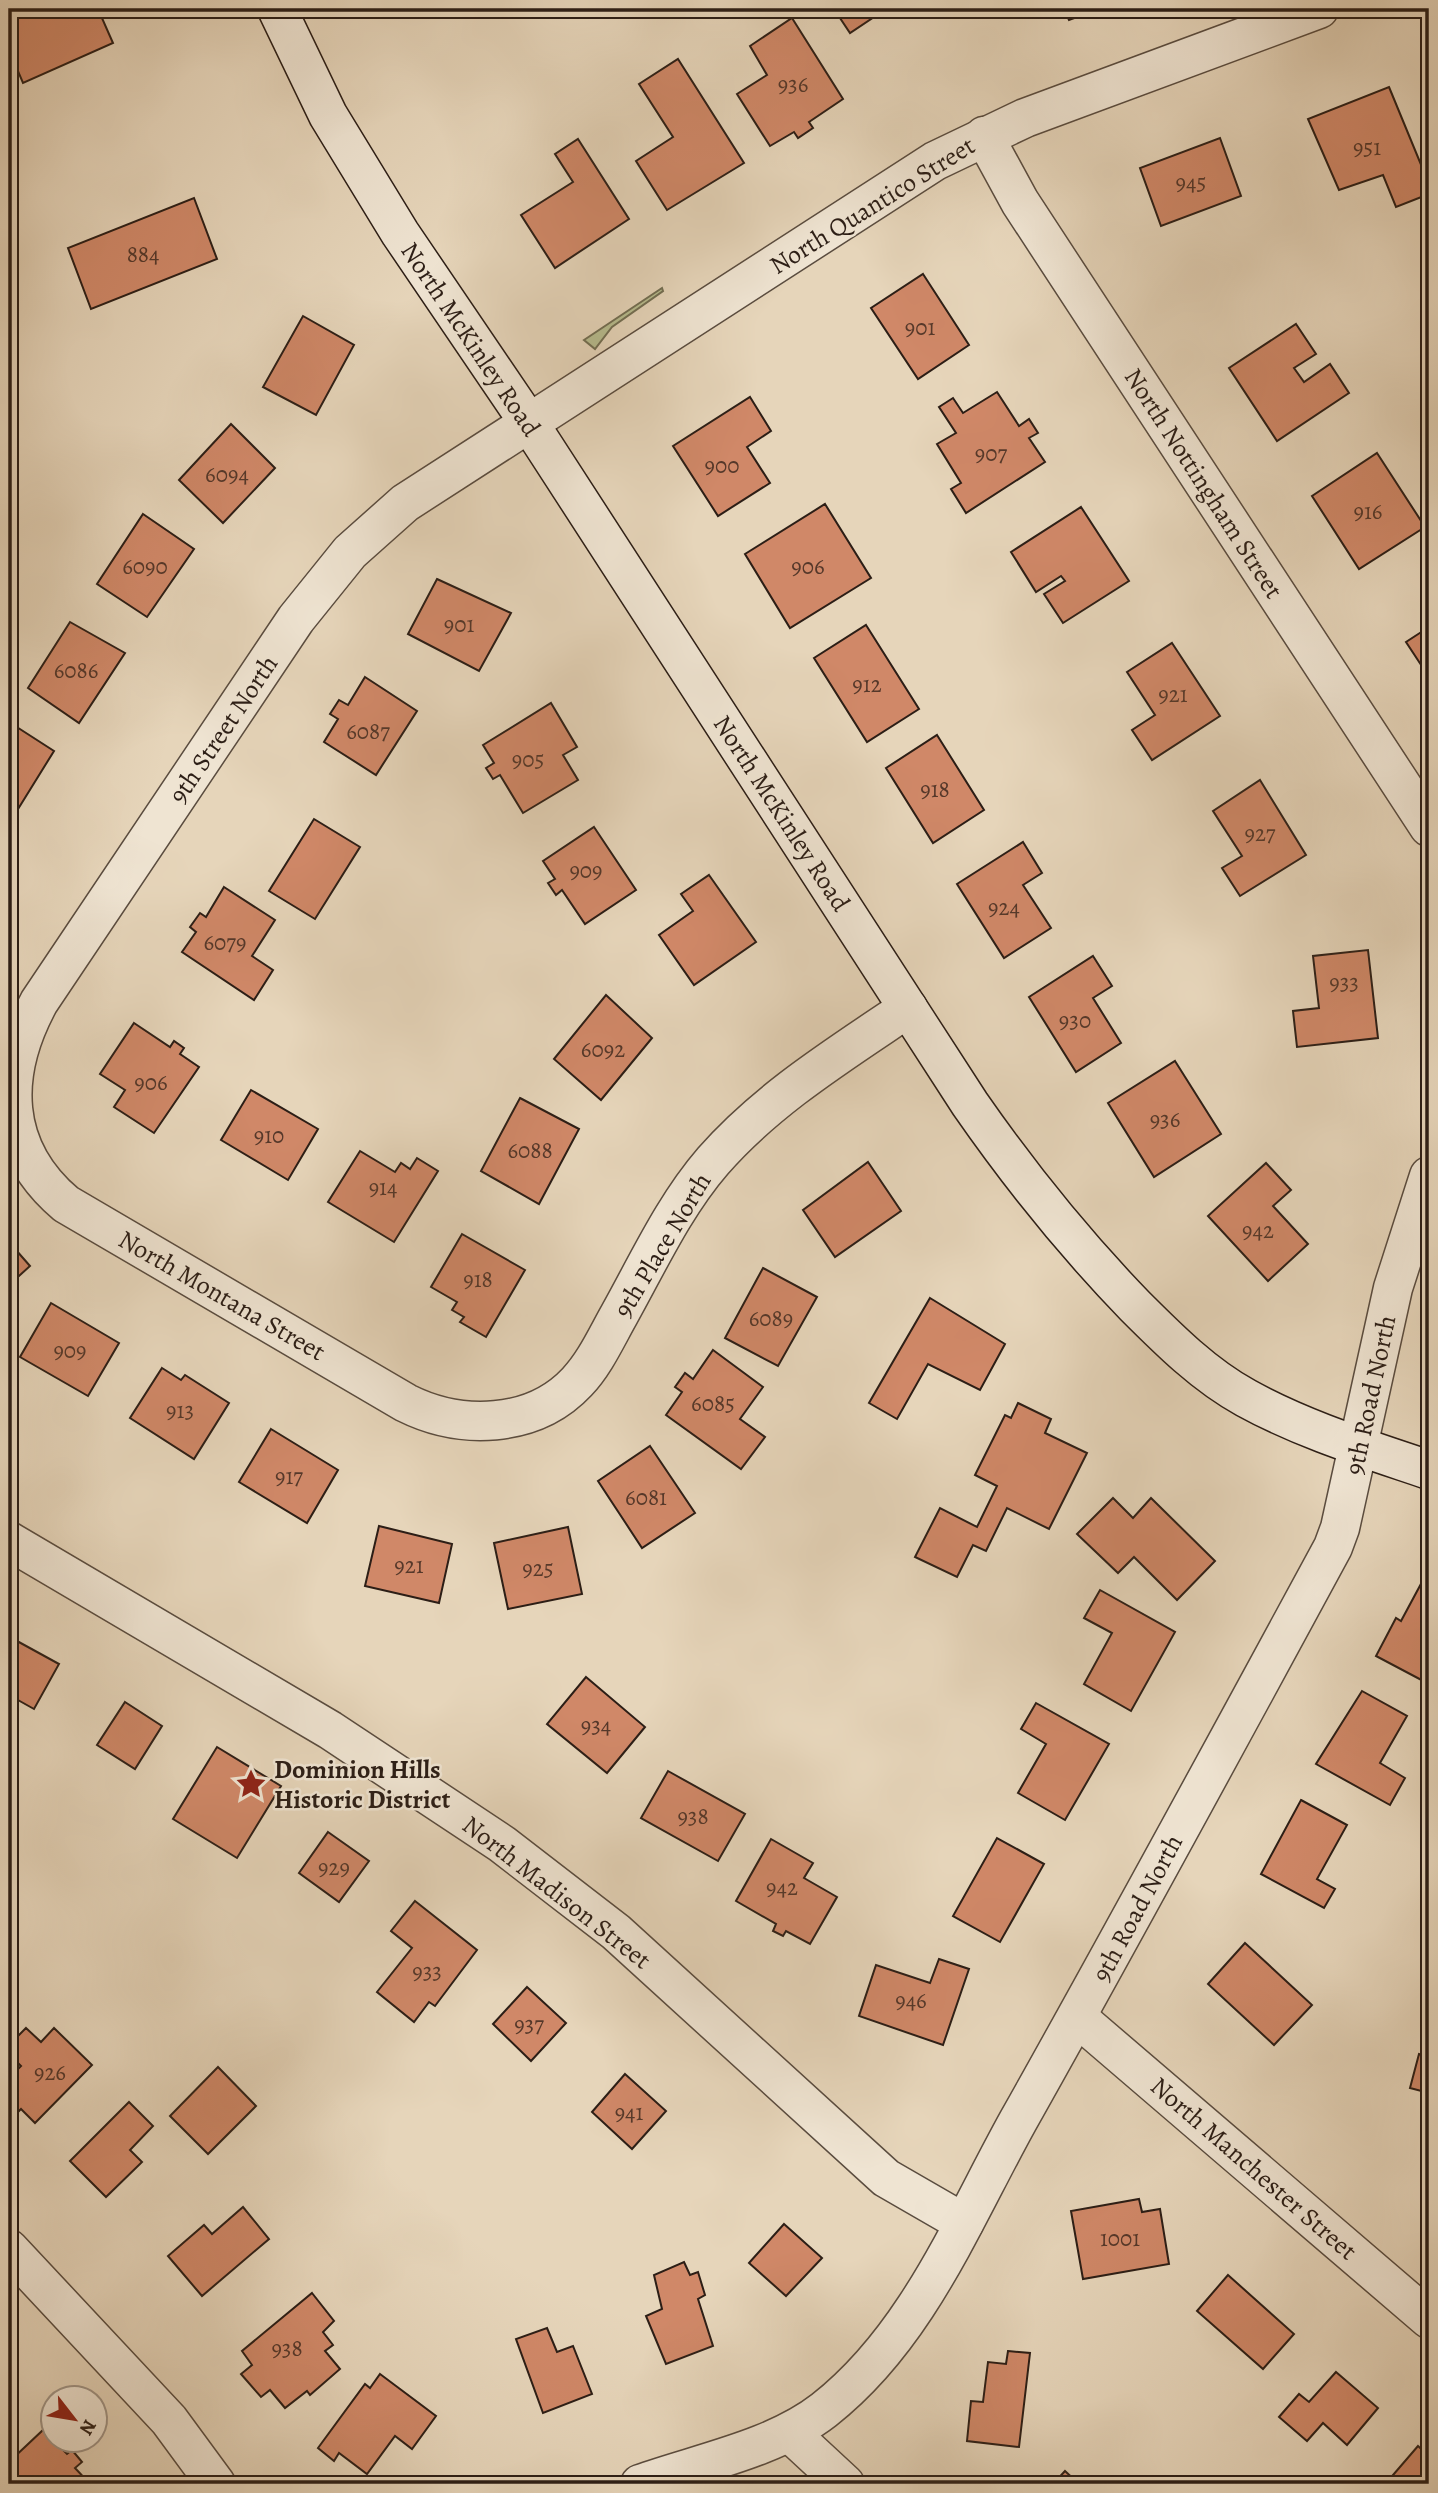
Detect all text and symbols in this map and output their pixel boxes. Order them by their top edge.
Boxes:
house number: 936 [778,69,808,100]
street label: North Quantico Street [763,128,982,283]
house number: 951 [1353,132,1381,163]
house number: 945 [1176,167,1206,198]
street label: North McKinley Road [393,235,549,443]
house number: 884 [127,239,159,270]
house number: 901 [905,312,935,343]
street label: North Nottingham Street [1116,361,1292,606]
house number: 907 [975,438,1008,469]
house number: 900 [705,450,739,481]
house number: 6094 [205,459,249,490]
house number: 916 [1354,496,1382,527]
house number: 6090 [122,551,168,582]
house number: 906 [791,551,825,582]
house number: 901 [444,609,474,640]
street label: 9th Street North [161,648,286,810]
house number: 6086 [54,655,98,686]
house number: 912 [852,669,882,700]
house number: 921 [1158,679,1188,710]
street label: North McKinley Road [705,708,858,918]
house number: 6087 [346,716,390,747]
house number: 905 [512,744,544,775]
house number: 918 [920,774,950,805]
house number: 927 [1244,818,1276,849]
house number: 909 [569,855,603,886]
house number: 924 [988,892,1020,923]
house number: 6079 [203,927,247,958]
house number: 933 [1329,967,1359,998]
house number: 930 [1059,1005,1091,1036]
house number: 6092 [581,1034,625,1065]
house number: 906 [134,1067,168,1098]
house number: 936 [1150,1104,1180,1135]
house number: 910 [254,1120,284,1151]
house number: 6088 [507,1135,553,1166]
street label: 9th Place North [605,1166,720,1324]
house number: 914 [369,1172,397,1203]
house number: 942 [1242,1215,1274,1246]
street label: North Montana Street [112,1222,332,1369]
house number: 918 [463,1264,493,1295]
house number: 6089 [749,1303,793,1334]
street label: 9th Road North [1337,1312,1404,1478]
house number: 909 [53,1335,87,1366]
house number: 6085 [691,1388,735,1419]
house number: 913 [166,1395,194,1426]
house number: 917 [275,1461,303,1492]
house number: 6081 [625,1482,667,1513]
house number: 921 [394,1550,424,1581]
house number: 925 [522,1553,554,1584]
house number: 934 [581,1710,611,1741]
place label: Dominion Hills Historic District [274,1752,451,1817]
place icon: Dominion Hills Historic District [234,1767,268,1801]
house number: 938 [677,1801,709,1832]
street label: North Madison Street [455,1808,659,1977]
street label: 9th Road North [1084,1828,1191,1988]
house number: 929 [318,1852,350,1883]
house number: 942 [766,1872,798,1903]
house number: 933 [412,1956,442,1987]
house number: 946 [895,1985,927,2016]
house number: 937 [514,2009,544,2040]
house number: 926 [34,2057,66,2088]
street label: North Manchester Street [1143,2069,1365,2268]
house number: 941 [615,2097,644,2128]
house number: 1001 [1100,2223,1140,2254]
house number: 938 [271,2333,303,2364]
north arrow [38,2384,108,2454]
text: N [73,2415,102,2440]

